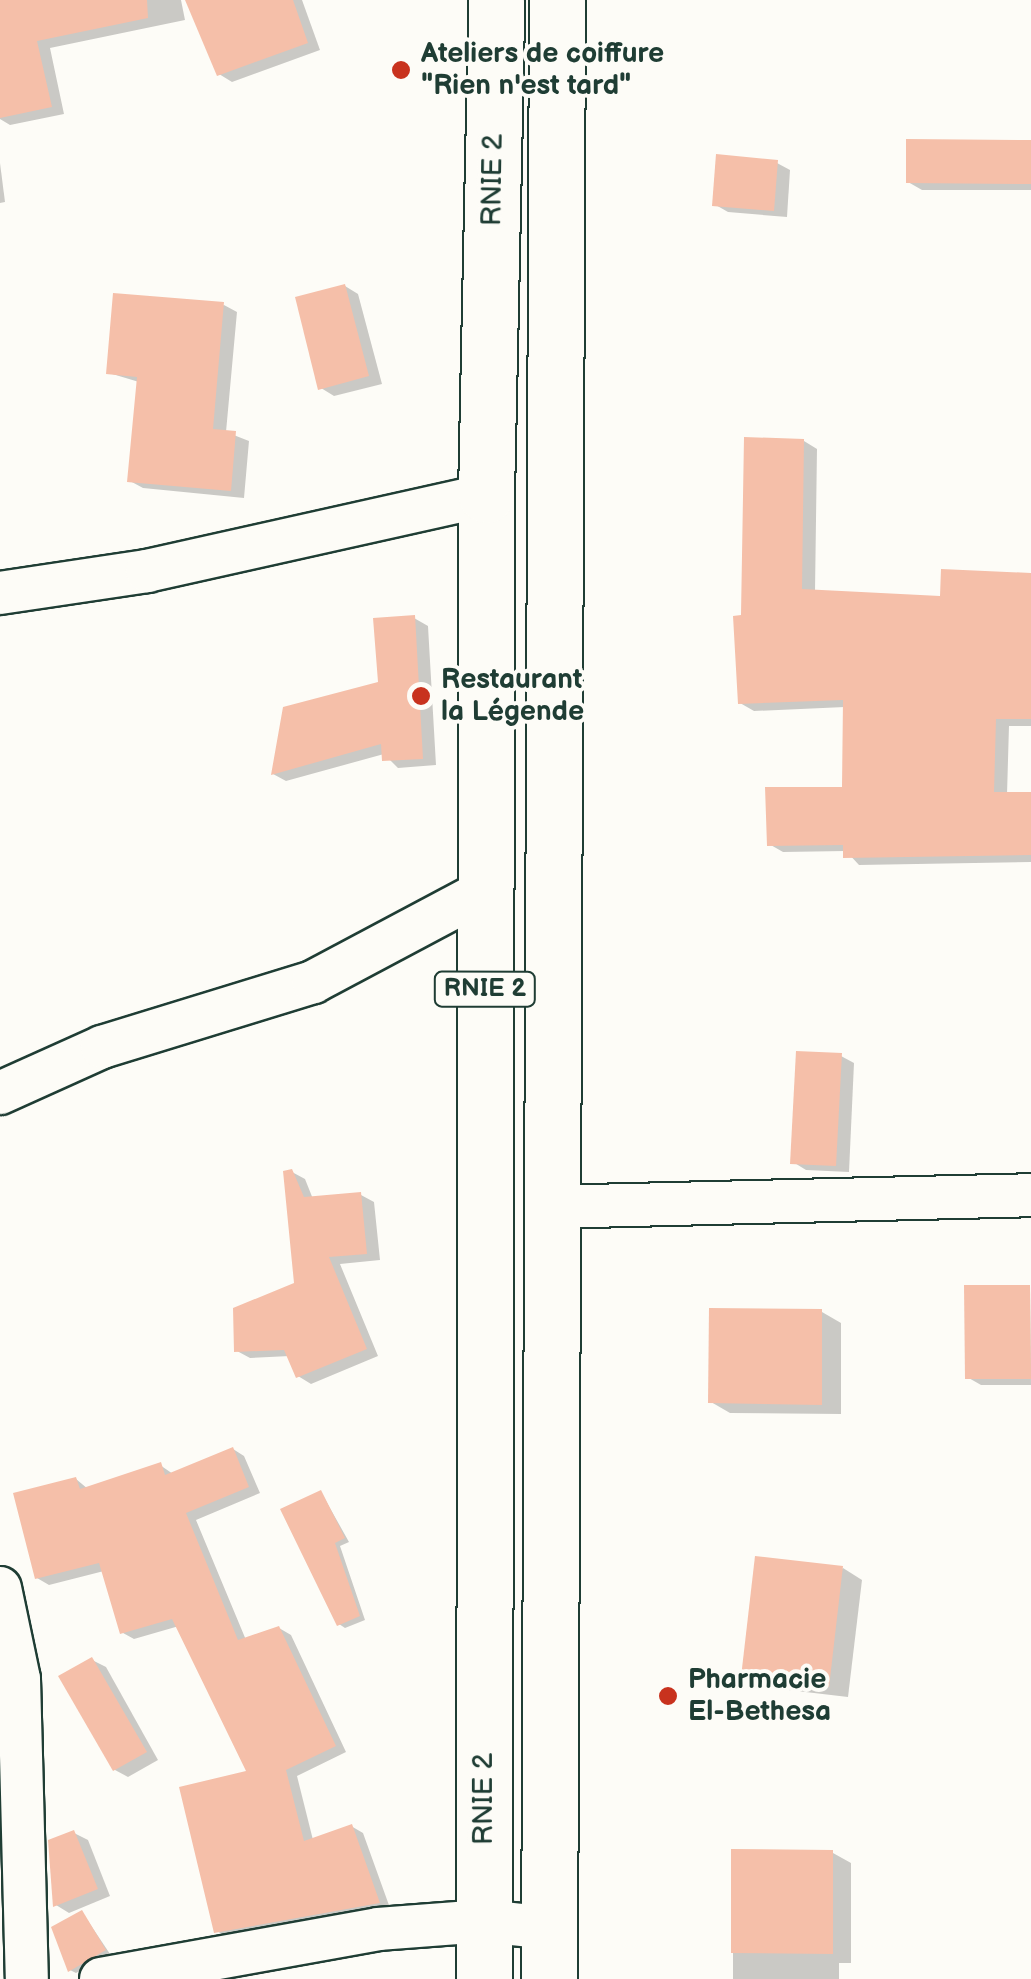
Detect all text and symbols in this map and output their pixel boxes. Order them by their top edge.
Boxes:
place label: Ateliers de coiffure "Rien n'est tard" [421,37,664,103]
marker: Ateliers de coiffure "Rien n'est tard" [390,59,412,81]
street label: RNIE 2 [475,134,511,226]
place label: Restaurant la Légende [441,663,584,729]
marker: Restaurant la Légende [410,685,432,707]
road number: RNIE 2 [432,969,538,1009]
place label: Pharmacie El-Bethesa [688,1663,831,1729]
marker: Pharmacie El-Bethesa [657,1685,679,1707]
street label: RNIE 2 [467,1753,501,1845]

